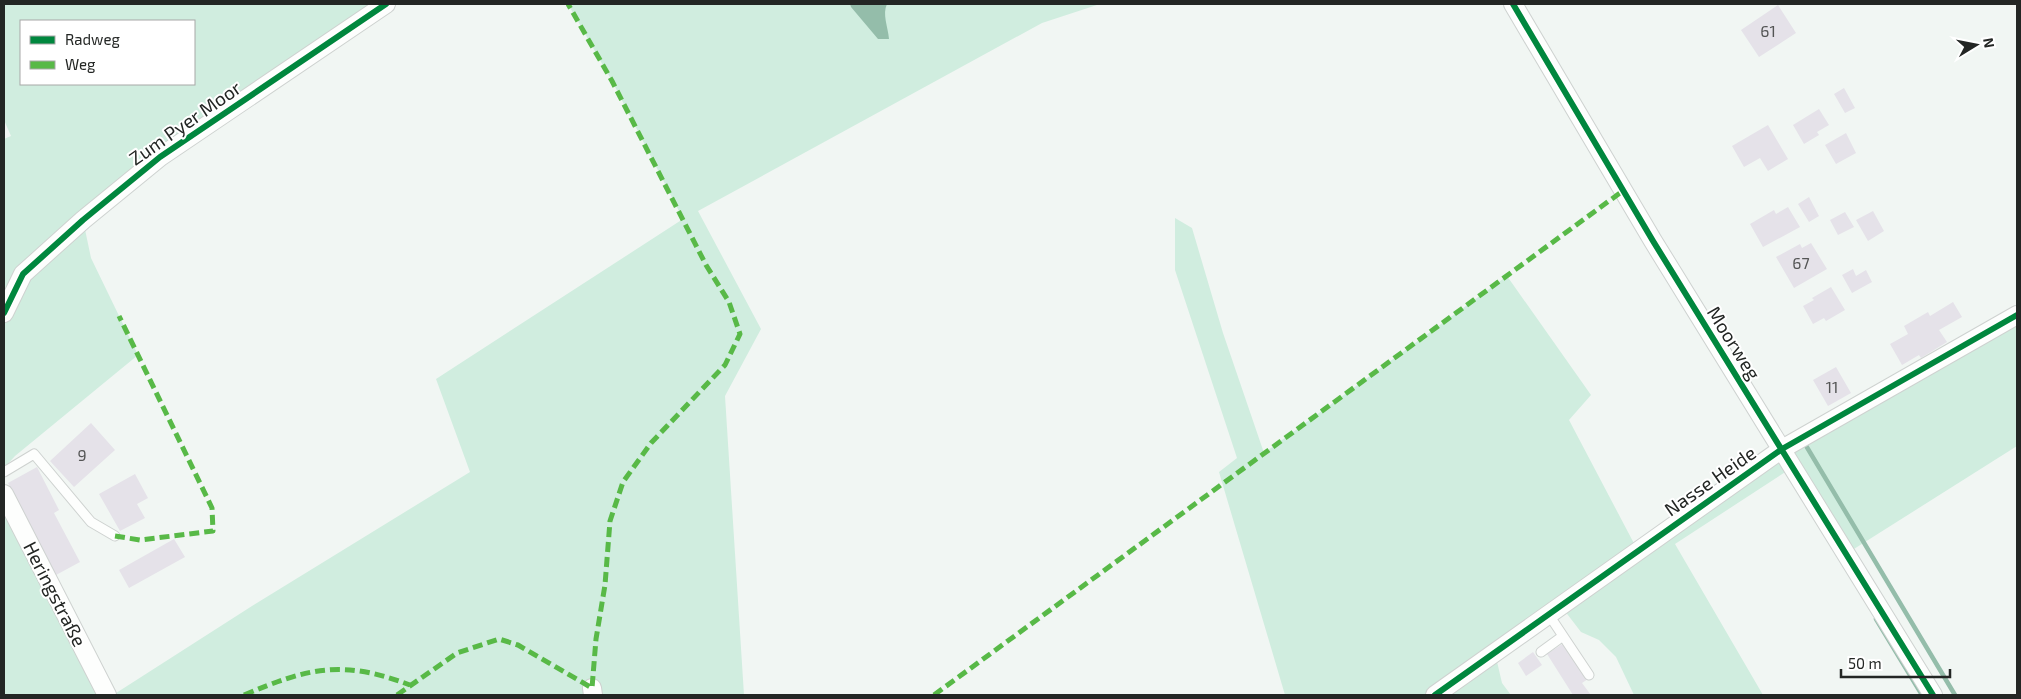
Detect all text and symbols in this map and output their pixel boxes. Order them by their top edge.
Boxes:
legend [20,20,195,85]
north arrow [1951,20,2001,70]
house number: 61 [1760,21,1776,40]
text: Radweg [65,30,120,48]
text: N [1980,36,1999,49]
text: Weg [65,55,96,73]
street label: Zum Pyer Moor [124,75,245,170]
house number: 67 [1792,253,1810,272]
street label: Moorweg [1703,302,1766,384]
house number: 11 [1826,377,1838,396]
street label: Nasse Heide [1660,441,1760,520]
house number: 9 [77,445,87,464]
street label: Heringstraße [19,537,92,650]
scale bar [1841,646,1950,678]
text: 50 m [1848,654,1882,672]

